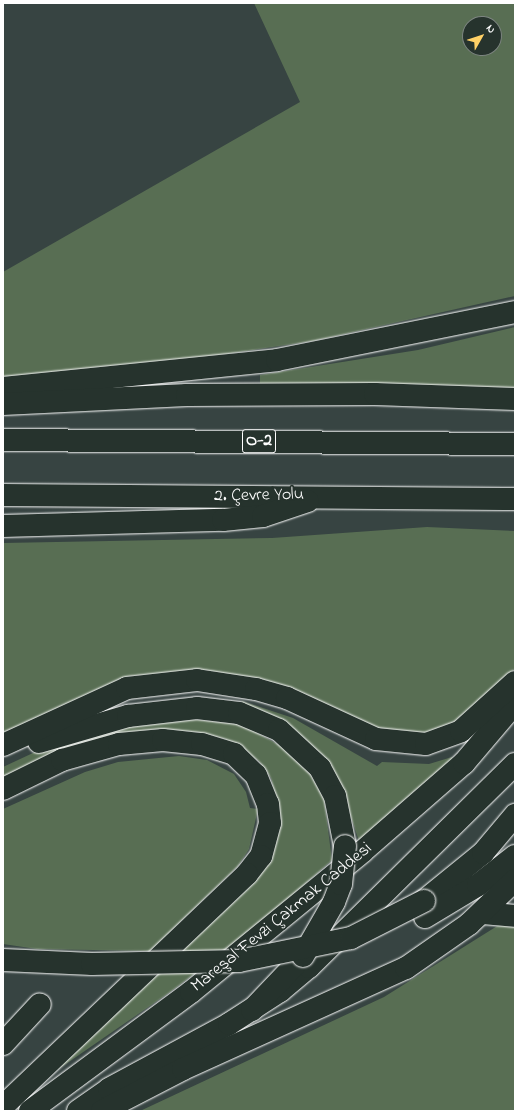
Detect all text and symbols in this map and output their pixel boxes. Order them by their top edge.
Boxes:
north arrow [462,16,502,56]
text: N [482,21,499,37]
road number: O-2 [242,426,276,456]
street label: 2. Çevre Yolu [214,484,304,508]
street label: Mareşal Fevzi Çakmak Caddesi [187,838,377,998]

